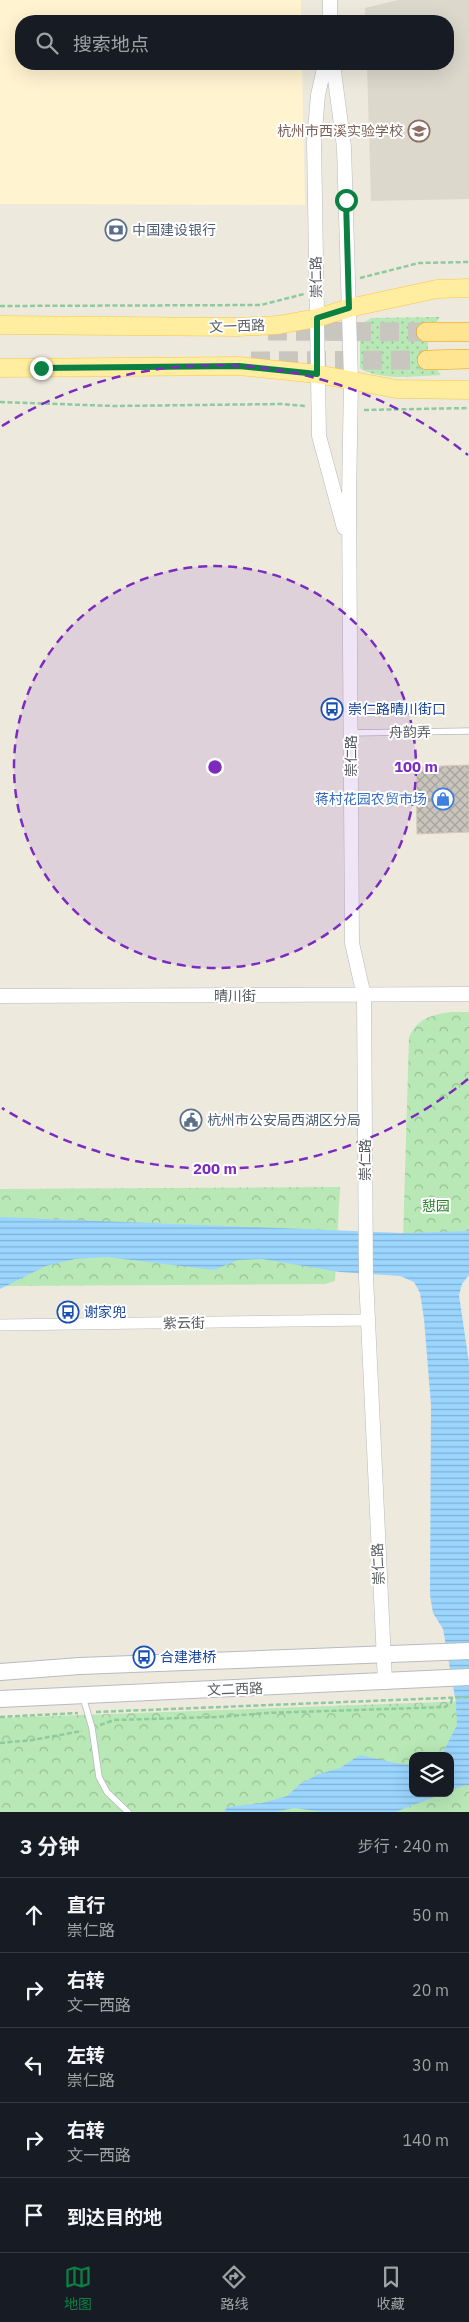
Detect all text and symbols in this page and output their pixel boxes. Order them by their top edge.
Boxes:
search box [15,15,454,70]
icon: search [33,29,61,57]
text: 搜索地点 [73,32,149,56]
school or university icon: 杭州市西溪实验学校 [407,119,431,143]
place label: 杭州市西溪实验学校 [277,122,403,140]
route start [335,189,358,212]
bank icon: 中国建设银行 [104,218,128,242]
place label: 中国建设银行 [132,221,216,239]
street label: 崇仁路 [307,256,325,298]
street label: 文一西路 [209,316,265,336]
route end [30,357,53,380]
bus stop icon: 崇仁路晴川街口 [320,697,344,721]
place label: 崇仁路晴川街口 [348,700,446,718]
street label: 舟韵弄 [389,723,431,741]
street label: 崇仁路 [342,735,360,777]
text: 100 m [394,757,438,776]
centre of rings [206,758,224,776]
shop icon: 蒋村花园农贸市场 [431,787,455,811]
place label: 蒋村花园农贸市场 [315,790,427,808]
street label: 晴川街 [214,987,256,1005]
public building icon: 杭州市公安局西湖区分局 [179,1108,203,1132]
place label: 杭州市公安局西湖区分局 [207,1111,361,1129]
street label: 崇仁路 [356,1139,374,1181]
text: 200 m [193,1159,237,1178]
park label: 憇园 [422,1197,450,1215]
bus stop icon: 谢家兜 [56,1300,80,1324]
place label: 谢家兜 [84,1303,126,1321]
street label: 紫云街 [163,1314,205,1332]
street label: 崇仁路 [368,1543,388,1585]
bus stop icon: 合建港桥 [132,1645,156,1669]
place label: 合建港桥 [160,1648,216,1666]
street label: 文二西路 [207,1679,263,1699]
map controls [409,1752,454,1797]
button: layers [409,1752,454,1797]
text: 3 分钟 [20,1832,80,1860]
text: 步行 · 240 m [358,1836,449,1856]
text: 直行 [67,1893,105,1917]
icon: ahead [20,1901,48,1929]
text: 50 m [412,1905,449,1925]
text: 崇仁路 [67,1920,115,1940]
text: 右转 [67,1968,105,1992]
icon: right [20,1976,48,2004]
text: 20 m [412,1980,449,2000]
text: 文一西路 [67,1995,131,2015]
text: 左转 [67,2043,105,2067]
icon: left [20,2051,48,2079]
text: 30 m [412,2055,449,2075]
text: 崇仁路 [67,2070,115,2090]
text: 右转 [67,2118,105,2142]
icon: right [20,2126,48,2154]
text: 140 m [402,2130,449,2150]
text: 文一西路 [67,2145,131,2165]
icon: arrive [20,2201,48,2229]
text: 到达目的地 [67,2205,162,2229]
tab: 地图 [64,2263,92,2313]
tab: 路线 [220,2263,248,2313]
tab: 收藏 [377,2263,405,2313]

